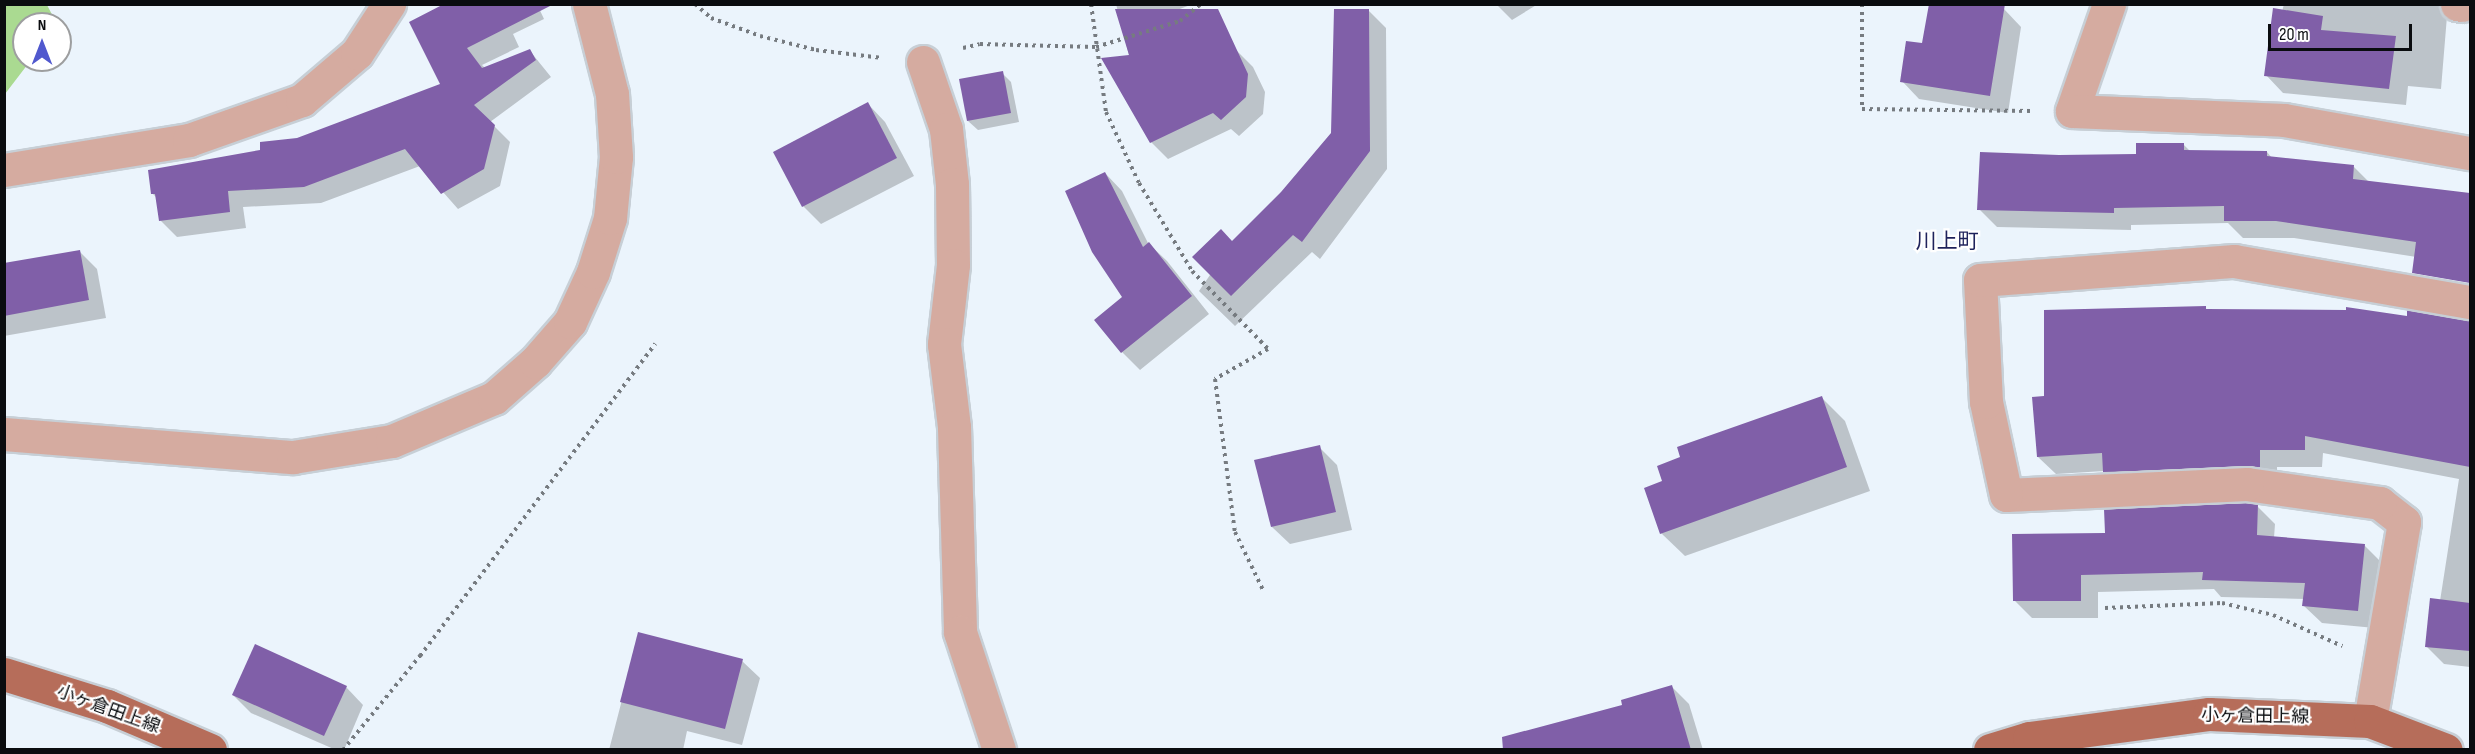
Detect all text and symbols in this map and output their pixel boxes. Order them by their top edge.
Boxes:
north arrow [12,12,72,72]
scale bar [2271,12,2415,50]
text: N [38,16,46,35]
text: 20 m [2279,24,2309,45]
district label: 川上町 [1916,229,1978,255]
street label: 小ヶ倉田上線 [54,681,162,739]
street label: 小ヶ倉田上線 [2201,705,2309,729]

